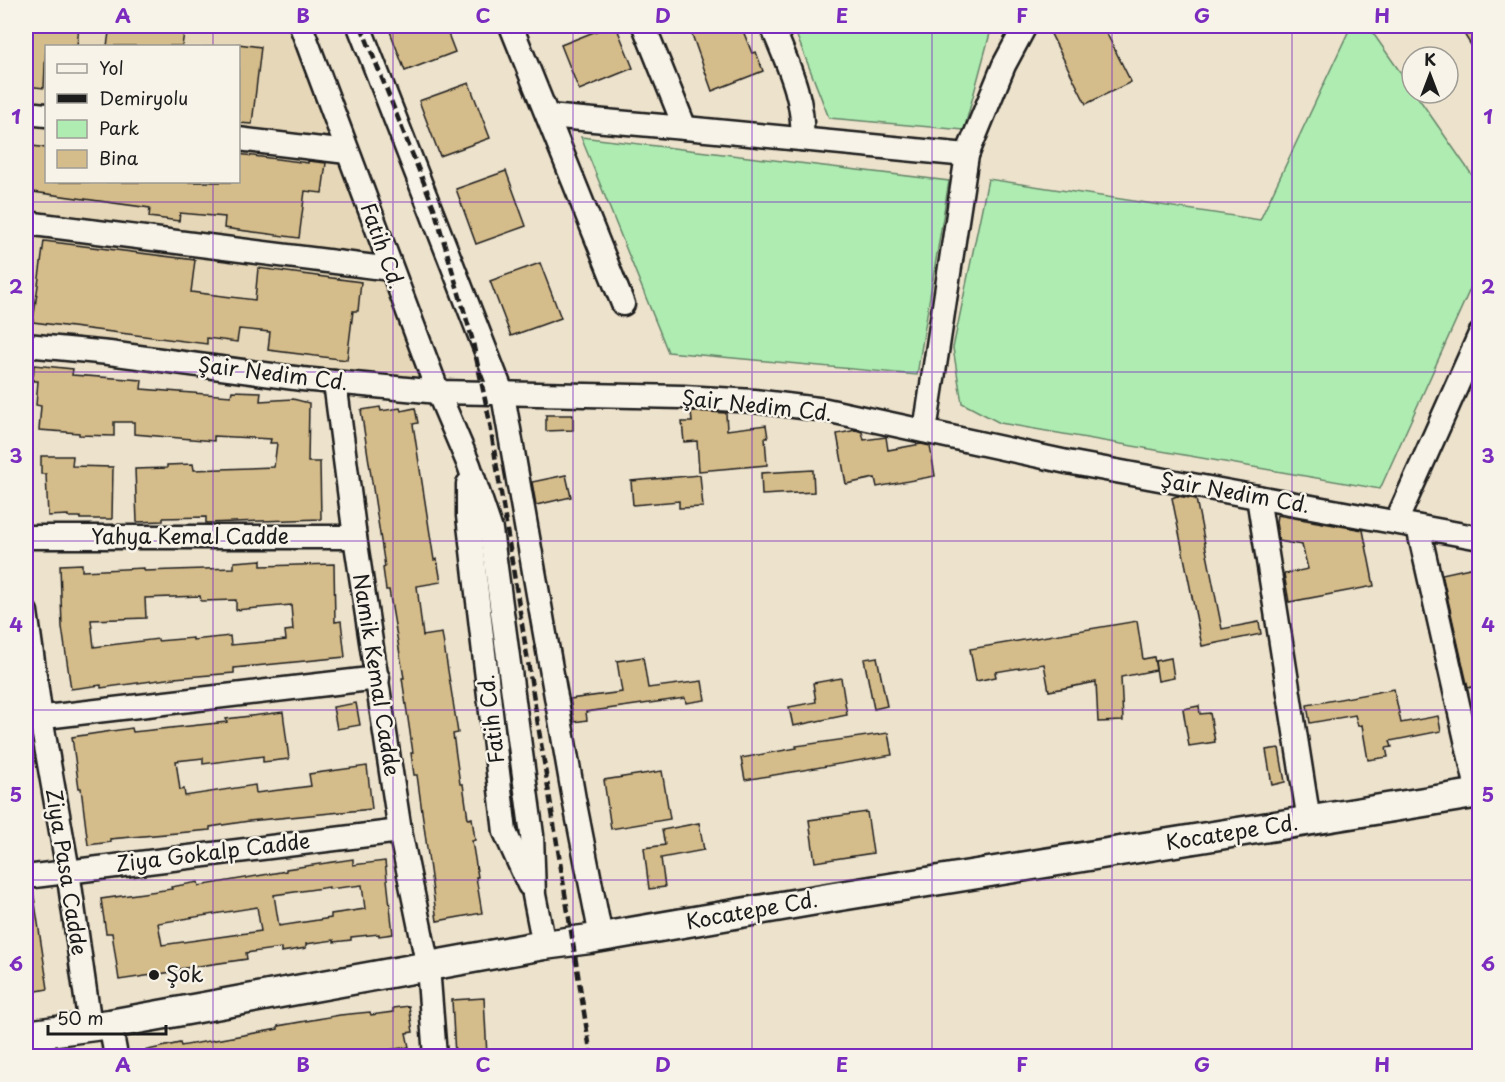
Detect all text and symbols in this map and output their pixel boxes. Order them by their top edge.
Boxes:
text: A [115,0,131,30]
text: B [296,0,310,30]
text: C [475,0,491,30]
text: D [655,0,671,30]
text: E [836,0,848,30]
text: F [1016,0,1028,30]
text: G [1194,0,1210,30]
text: H [1374,0,1390,30]
legend [45,45,240,183]
north arrow [1400,45,1460,105]
text: K [1424,47,1436,71]
text: Yol [99,54,124,81]
text: Demiryolu [99,84,188,111]
text: 1 [11,101,21,131]
text: 1 [1483,101,1493,131]
text: Park [99,114,139,141]
text: Bina [99,144,139,171]
street label: Fatih Cd. [354,198,414,293]
text: 2 [9,271,23,301]
text: 2 [1481,271,1495,301]
street label: Şair Nedim Cd. [196,347,350,397]
street label: Şair Nedim Cd. [681,380,834,428]
text: 3 [9,440,23,470]
text: 3 [1481,440,1495,470]
street label: Şair Nedim Cd. [1158,462,1312,520]
street label: Yahya Kemal Cadde [91,519,289,551]
street label: Namik Kemal Cadde [346,571,410,778]
text: 4 [9,609,23,639]
text: 4 [1481,609,1495,639]
street label: Fatih Cd. [469,673,511,766]
text: 5 [10,779,22,809]
text: 5 [1482,779,1494,809]
street label: Ziya Pasa Cadde [39,786,97,957]
street label: Kocatepe Cd. [1163,805,1300,857]
street label: Ziya Gokalp Cadde [114,823,312,879]
street label: Kocatepe Cd. [683,882,820,936]
text: 6 [9,948,23,978]
text: 6 [1481,948,1495,978]
place label: Şok [166,957,204,989]
marker: Şok [147,968,161,982]
scale bar [48,998,166,1036]
text: 50 m [57,1004,104,1031]
text: A [115,1049,131,1079]
text: B [296,1049,310,1079]
text: C [475,1049,491,1079]
text: D [655,1049,671,1079]
text: E [836,1049,848,1079]
text: F [1016,1049,1028,1079]
text: G [1194,1049,1210,1079]
text: H [1374,1049,1390,1079]

